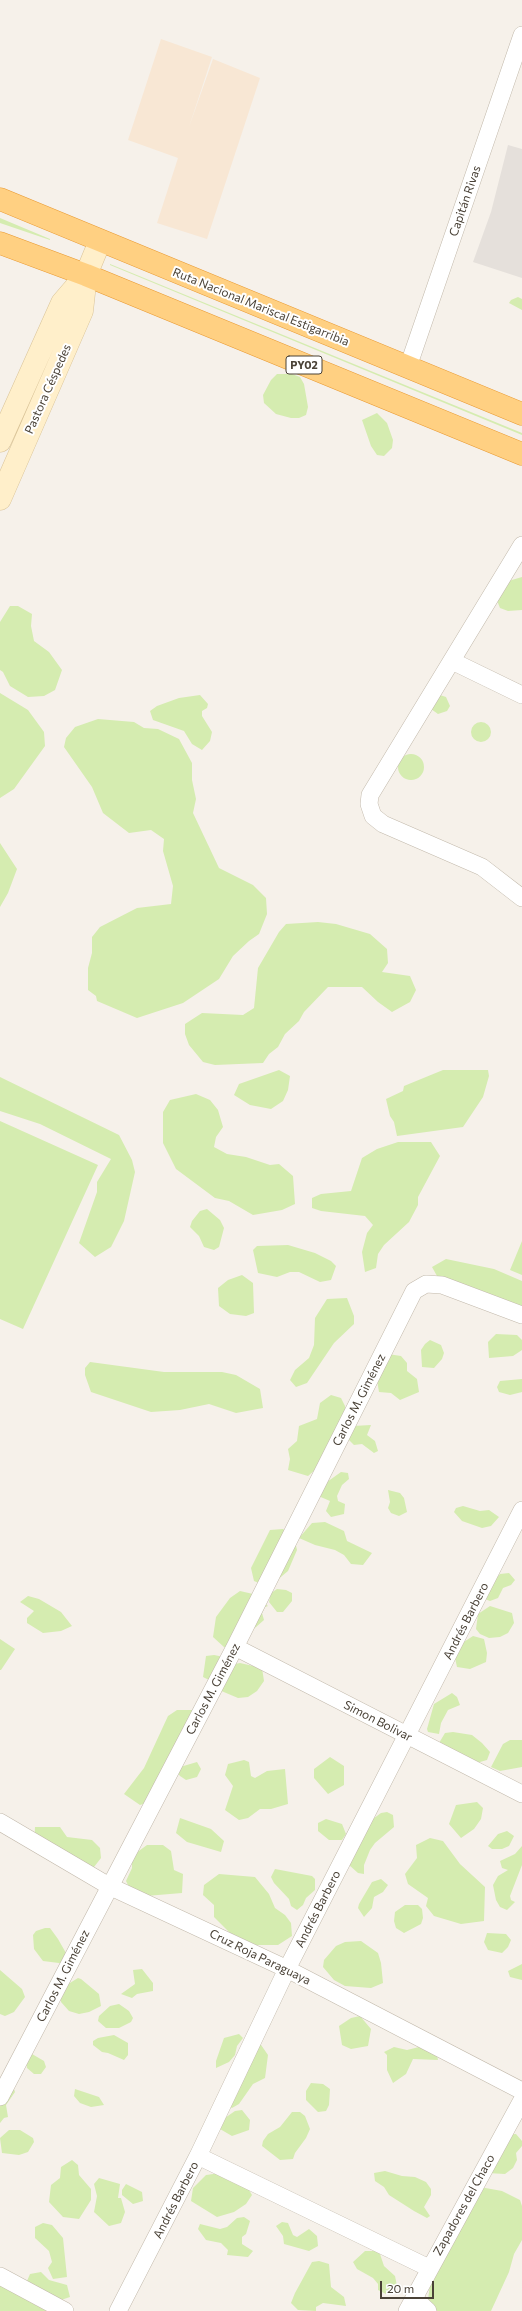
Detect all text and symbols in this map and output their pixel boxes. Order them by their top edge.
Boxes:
street label: Capitán Rivas [446,164,484,238]
street label: Ruta Nacional Mariscal Estigarribia [171,265,351,349]
street label: Pastora Céspedes [22,342,74,436]
road number: PY02 [286,356,322,374]
street label: Carlos M. Giménez [330,1351,388,1449]
street label: Andrés Barbero [440,1580,492,1662]
street label: Carlos M. Giménez [183,1641,243,1737]
street label: Simon Bolivar [341,1698,415,1744]
street label: Andrés Barbero [292,1868,344,1950]
street label: Cruz Roja Paraguaya [207,1926,313,1988]
street label: Carlos M. Giménez [34,1927,92,2025]
street label: Zapadores del Chaco [430,2152,498,2258]
street label: Andrés Barbero [150,2159,202,2241]
scale bar [382,2273,436,2299]
text: 20 m [387,2281,414,2295]

